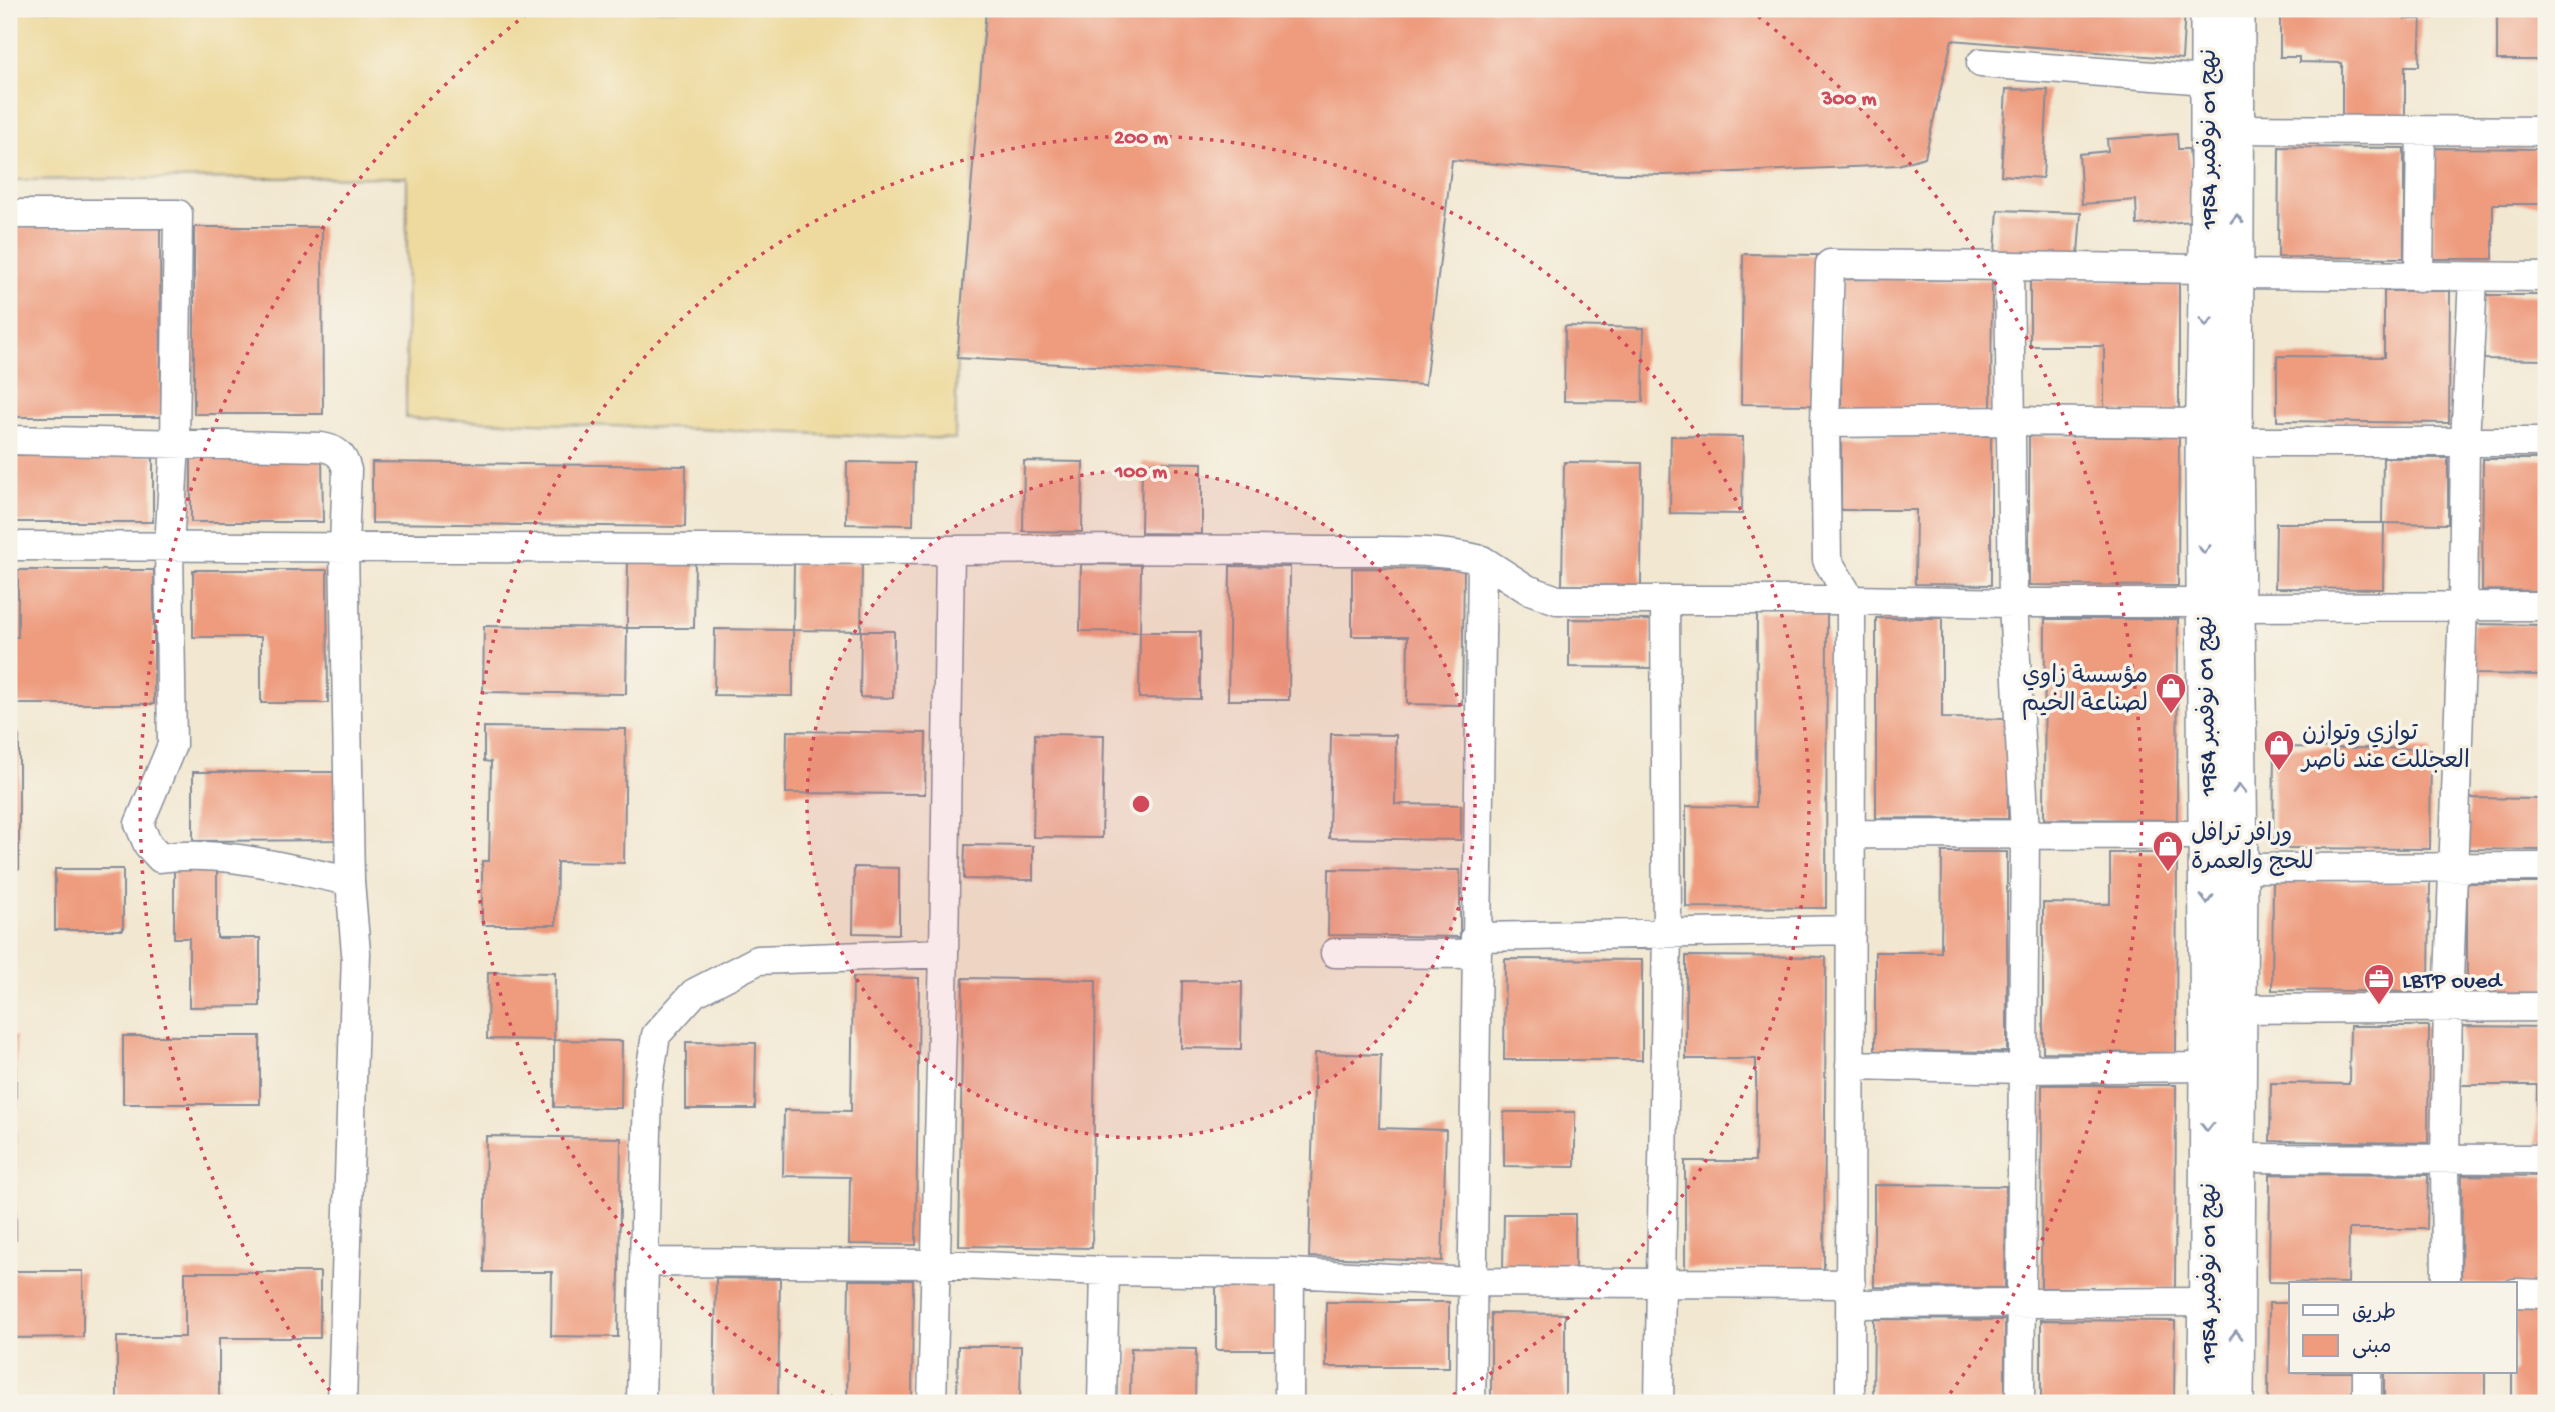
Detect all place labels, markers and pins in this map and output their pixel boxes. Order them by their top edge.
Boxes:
place label: مؤسسة زاوي لصناعة الخيم [2022,663,2148,720]
shop icon: مؤسسة زاوي لصناعة الخيم [2154,671,2188,715]
place label: توازي وتوازن العجللت عند ناصر [2300,720,2470,777]
shop icon: توازي وتوازن العجللت عند ناصر [2262,728,2296,772]
centre of rings [1129,792,1153,816]
place label: ورافر ترافل للحج والعمرة [2191,821,2314,878]
shop icon: ورافر ترافل للحج والعمرة [2151,829,2185,873]
office icon: LBTP oued [2362,962,2396,1006]
place label: LBTP oued [2402,968,2503,997]

